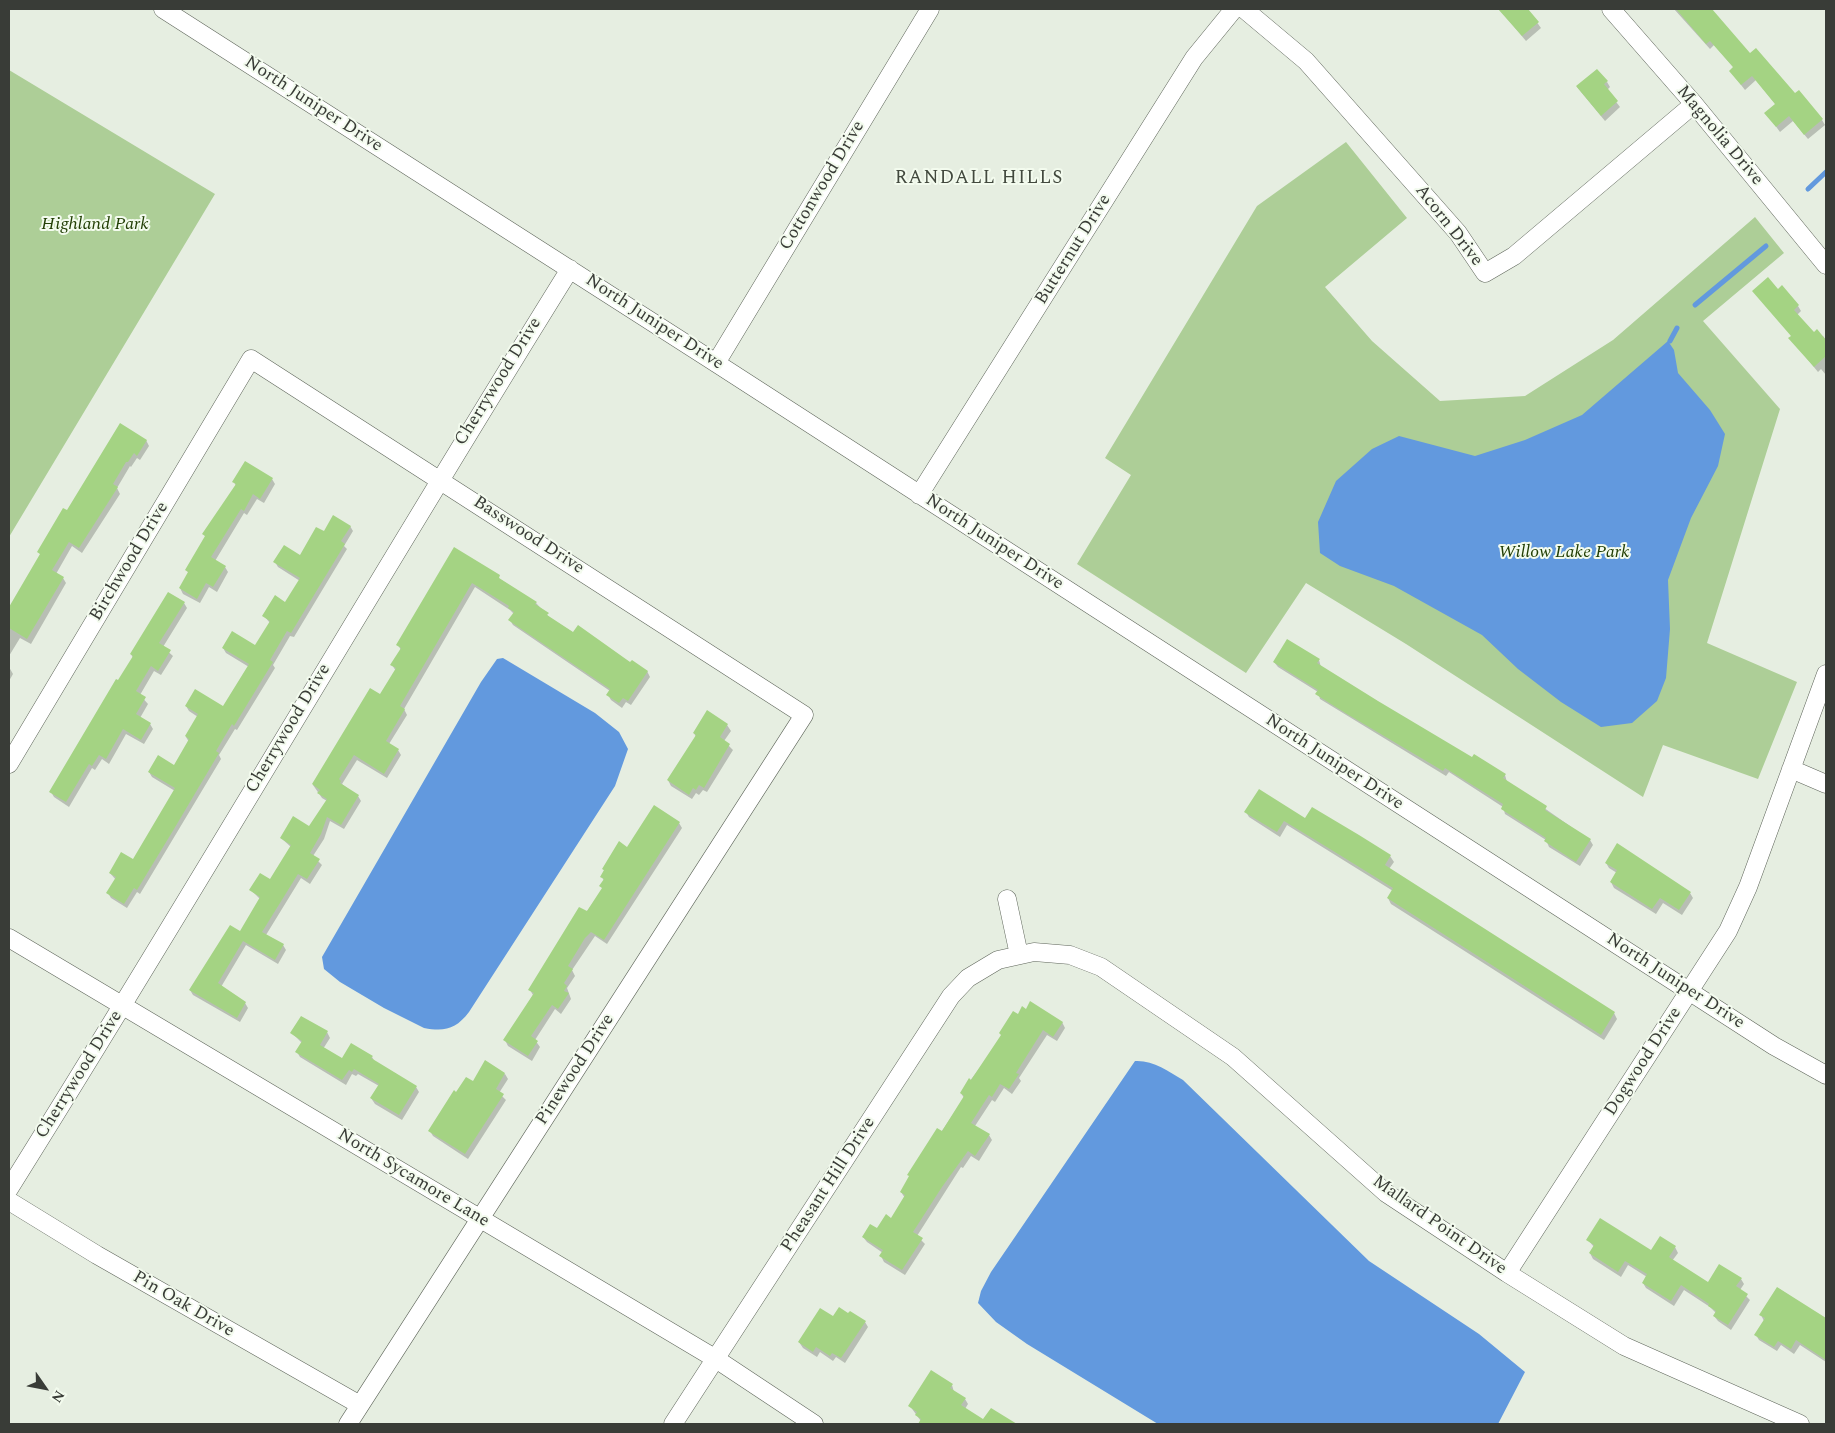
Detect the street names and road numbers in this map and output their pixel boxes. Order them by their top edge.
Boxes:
street label: North Juniper Drive [240,52,386,158]
street label: Magnolia Drive [1671,82,1767,190]
street label: Cottonwood Drive [776,117,870,255]
street label: Acorn Drive [1409,181,1487,271]
street label: Butternut Drive [1031,191,1117,309]
street label: North Juniper Drive [581,270,727,376]
street label: Cherrywood Drive [451,314,547,450]
street label: North Juniper Drive [921,490,1067,596]
street label: Basswood Drive [469,492,587,580]
street label: Birchwood Drive [86,498,174,626]
street label: Cherrywood Drive [242,660,336,798]
street label: North Juniper Drive [1261,710,1407,816]
street label: North Juniper Drive [1602,929,1748,1035]
street label: Dogwood Drive [1601,1004,1687,1120]
street label: Cherrywood Drive [32,1007,128,1143]
street label: Pinewood Drive [532,1010,620,1130]
street label: Pheasant Hill Drive [777,1113,881,1257]
street label: North Sycamore Lane [333,1125,493,1233]
street label: Mallard Point Drive [1368,1172,1510,1280]
street label: Pin Oak Drive [128,1267,238,1343]

